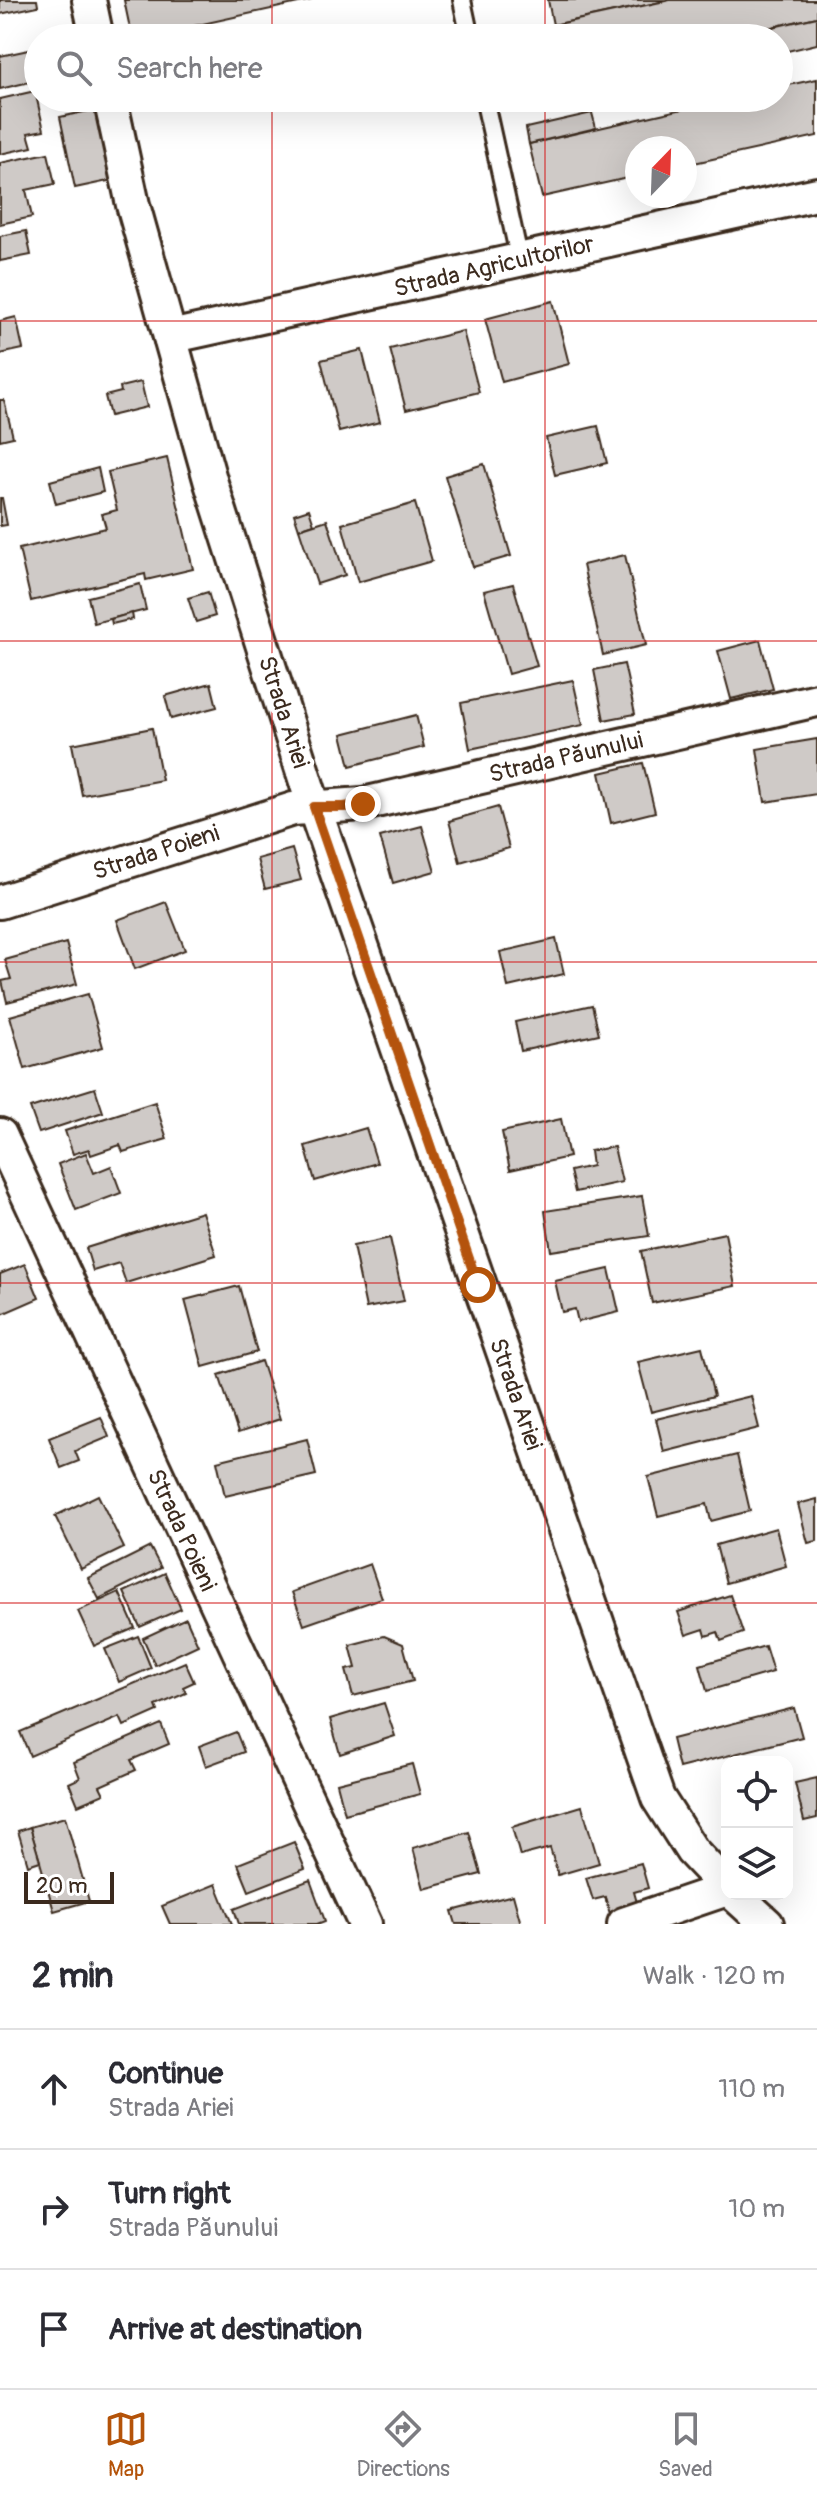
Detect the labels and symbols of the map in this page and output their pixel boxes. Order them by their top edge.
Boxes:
north arrow [625,136,697,208]
street label: Strada Agricultorilor [391,229,597,304]
street label: Strada Ariei [252,652,315,772]
street label: Strada Păunului [486,726,646,789]
route end [345,786,381,822]
street label: Strada Poieni [89,818,223,887]
route start [460,1267,496,1303]
street label: Strada Ariei [483,1335,548,1454]
street label: Strada Poieni [141,1465,222,1596]
scale bar [24,1868,114,1904]

